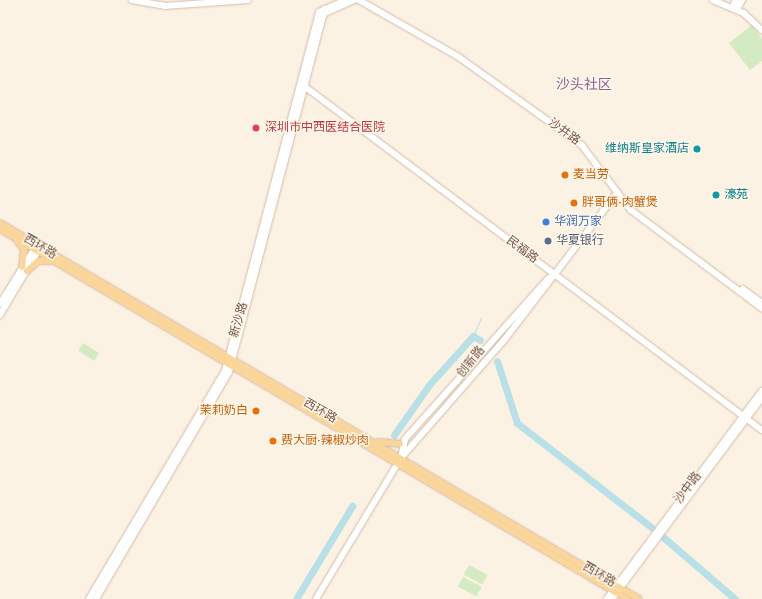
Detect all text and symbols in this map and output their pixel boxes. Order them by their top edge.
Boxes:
district label: 沙头社区 [556,77,612,93]
street label: 沙井路 [545,116,583,148]
place label: 深圳市中西医结合医院 [265,121,385,135]
marker: 深圳市中西医结合医院 [250,122,262,134]
place label: 维纳斯皇家酒店 [605,142,689,156]
marker: 维纳斯皇家酒店 [692,144,702,154]
place label: 麦当劳 [573,168,609,182]
marker: 麦当劳 [560,170,570,180]
place label: 濠苑 [724,188,748,202]
marker: 濠苑 [711,190,721,200]
place label: 胖哥俩·肉蟹煲 [582,196,658,210]
marker: 胖哥俩·肉蟹煲 [569,198,579,208]
place label: 华润万家 [554,215,602,229]
marker: 华润万家 [541,217,551,227]
street label: 西环路 [21,232,59,262]
street label: 民福路 [503,233,541,267]
place label: 华夏银行 [556,234,604,248]
marker: 华夏银行 [543,236,553,246]
street label: 新沙路 [227,301,251,339]
street label: 创新路 [454,343,488,381]
street label: 西环路 [301,396,339,426]
place label: 茉莉奶白 [200,404,248,418]
marker: 茉莉奶白 [251,406,261,416]
place label: 费大厨·辣椒炒肉 [281,434,369,448]
marker: 费大厨·辣椒炒肉 [268,436,278,446]
street label: 沙中路 [671,469,705,507]
street label: 西环路 [580,560,618,590]

